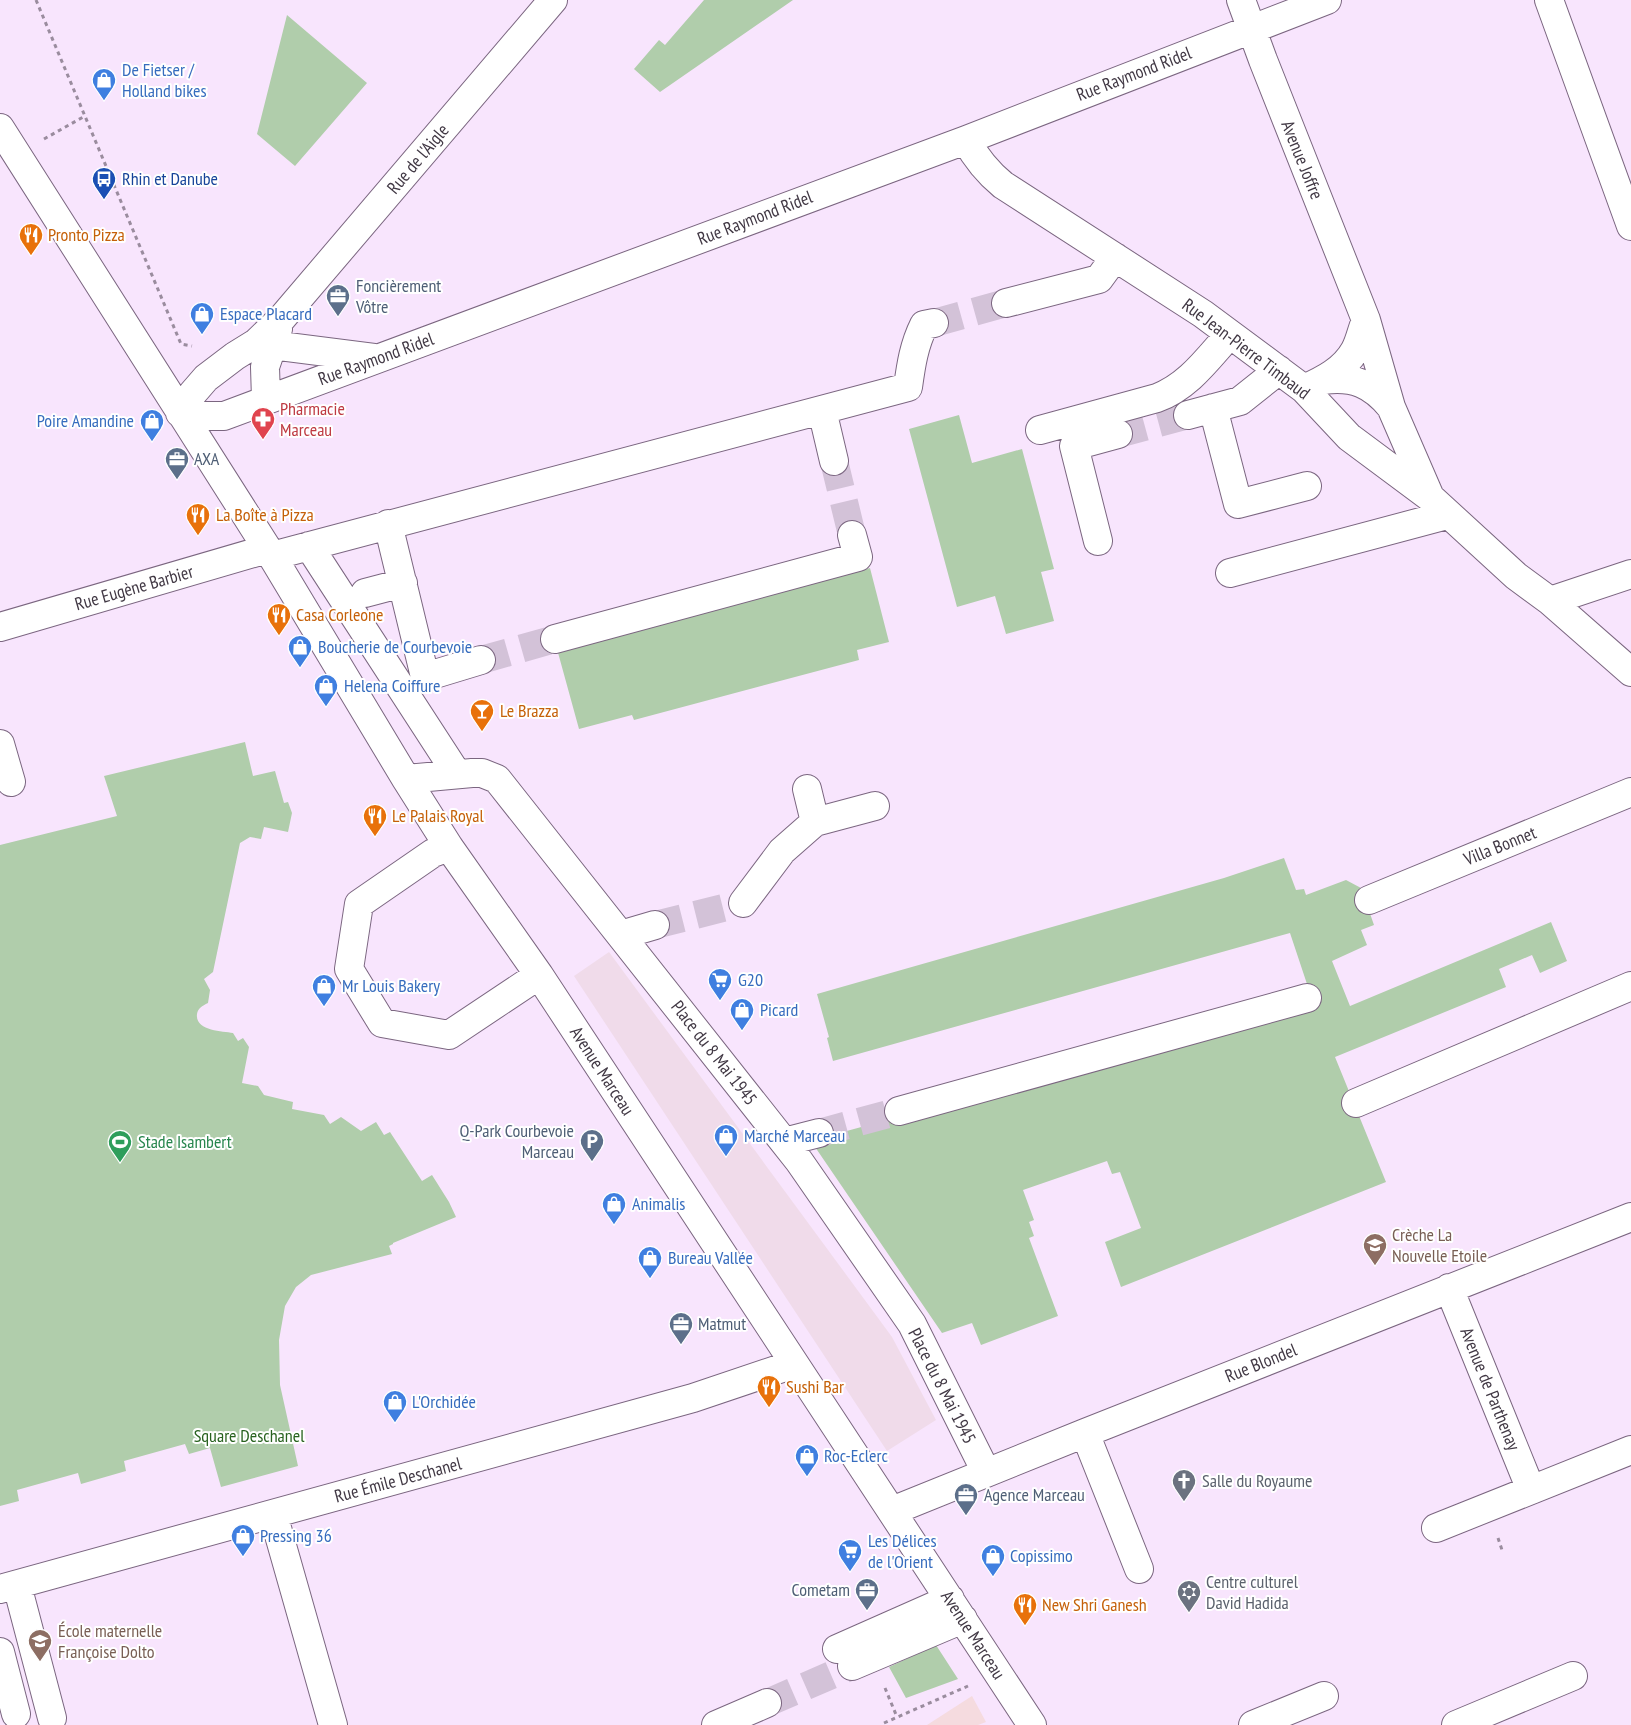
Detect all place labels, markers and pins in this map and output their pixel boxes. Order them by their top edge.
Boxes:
place label: De Fietser / Holland bikes [122,58,207,102]
shop icon: De Fietser / Holland bikes [91,67,117,101]
bus stop icon: Rhin et Danube [91,166,117,200]
place label: Rhin et Danube [122,167,218,190]
restaurant icon: Pronto Pizza [18,222,44,256]
place label: Pronto Pizza [48,223,125,246]
place label: Foncièrement Vôtre [355,274,441,318]
office icon: Foncièrement Vôtre [325,283,351,317]
shop icon: Espace Placard [189,301,215,335]
place label: Espace Placard [220,302,312,325]
place label: Pharmacie Marceau [280,397,345,441]
pharmacy icon: Pharmacie Marceau [250,406,276,440]
shop icon: Poire Amandine [139,408,165,442]
place label: Poire Amandine [37,409,134,432]
office icon: AXA [164,446,190,480]
place label: AXA [194,447,220,470]
restaurant icon: La Boîte à Pizza [185,502,211,536]
place label: La Boîte à Pizza [216,503,314,526]
restaurant icon: Casa Corleone [266,602,292,636]
place label: Casa Corleone [296,603,383,626]
shop icon: Boucherie de Courbevoie [287,634,313,668]
place label: Boucherie de Courbevoie [318,635,472,658]
shop icon: Helena Coiffure [313,673,339,707]
place label: Helena Coiffure [344,674,440,697]
bar icon: Le Brazza [469,698,495,732]
place label: Le Brazza [500,699,559,722]
restaurant icon: Le Palais Royal [362,803,388,837]
place label: Le Palais Royal [392,804,484,827]
supermarket icon: G20 [707,967,733,1001]
place label: G20 [738,968,763,991]
shop icon: Mr Louis Bakery [311,973,337,1007]
place label: Mr Louis Bakery [342,974,440,997]
shop icon: Picard [729,997,755,1031]
place label: Picard [760,998,798,1021]
place label: Q-Park Courbevoie Marceau [459,1119,574,1163]
shop icon: Marché Marceau [713,1123,739,1157]
place label: Marché Marceau [744,1124,845,1147]
parking icon: Q-Park Courbevoie Marceau [579,1128,605,1162]
sports icon: Stade Isambert [107,1129,133,1163]
place label: Stade Isambert [138,1130,232,1153]
shop icon: Animalis [601,1191,627,1225]
place label: Animalis [632,1192,685,1215]
place label: Crèche La Nouvelle Etoile [1392,1223,1487,1267]
school or university icon: Crèche La Nouvelle Etoile [1362,1232,1388,1266]
shop icon: Bureau Vallée [637,1245,663,1279]
place label: Bureau Vallée [668,1246,753,1269]
office icon: Matmut [668,1311,694,1345]
place label: Matmut [698,1312,746,1335]
restaurant icon: Sushi Bar [756,1374,782,1408]
place label: Sushi Bar [786,1375,844,1398]
shop icon: L'Orchidée [382,1389,408,1423]
place label: L'Orchidée [412,1390,476,1413]
shop icon: Roc-Eclerc [794,1443,820,1477]
place label: Roc-Eclerc [824,1444,888,1467]
church icon: Salle du Royaume [1171,1468,1197,1502]
place label: Salle du Royaume [1202,1469,1312,1492]
office icon: Agence Marceau [953,1482,979,1516]
place label: Agence Marceau [984,1483,1085,1506]
shop icon: Pressing 36 [230,1523,256,1557]
place label: Pressing 36 [260,1524,332,1547]
place label: Les Délices de l'Orient [868,1529,937,1573]
supermarket icon: Les Délices de l'Orient [837,1538,863,1572]
shop icon: Copissimo [980,1543,1006,1577]
place label: Copissimo [1010,1544,1073,1567]
place label: Centre culturel David Hadida [1206,1570,1299,1614]
office icon: Cometam [854,1577,880,1611]
place label: Cometam [791,1578,850,1601]
synagogue icon: Centre culturel David Hadida [1176,1579,1202,1613]
restaurant icon: New Shri Ganesh [1012,1592,1038,1626]
place label: New Shri Ganesh [1042,1593,1147,1616]
place label: École maternelle Françoise Dolto [58,1619,162,1663]
school or university icon: École maternelle Françoise Dolto [27,1628,53,1662]

